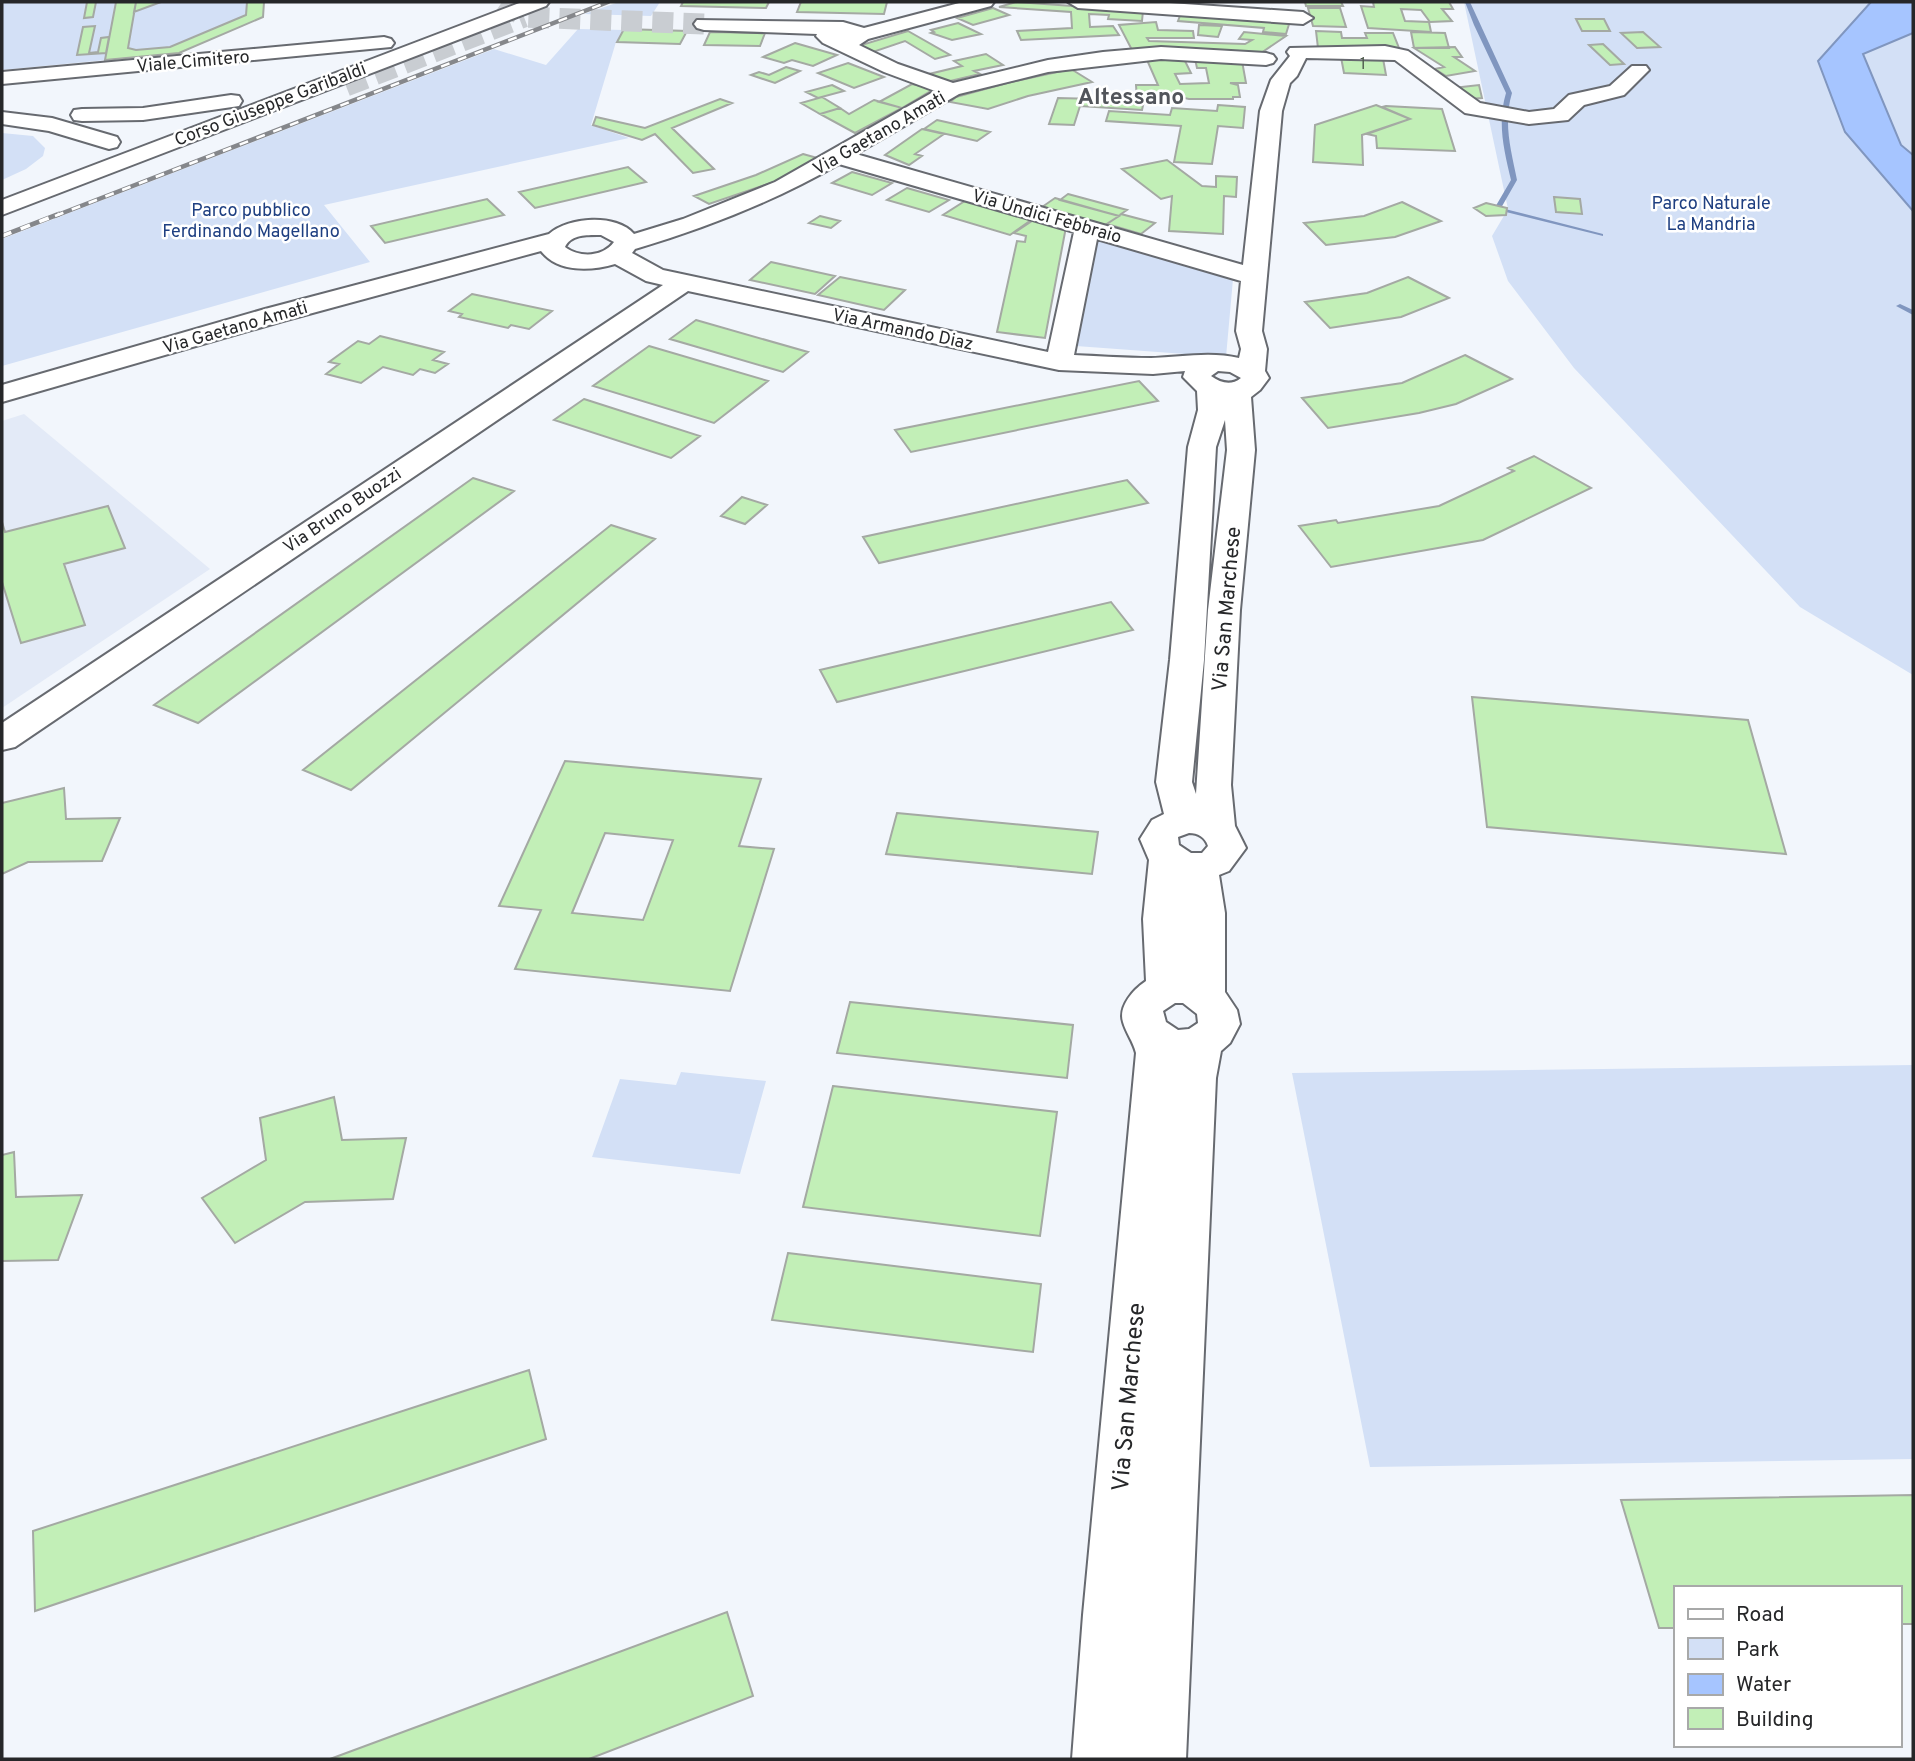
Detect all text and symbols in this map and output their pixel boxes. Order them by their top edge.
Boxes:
street label: Viale Cimitero [136,46,251,79]
house number: 1 [1360,55,1366,75]
street label: Corso Giuseppe Garibaldi [171,58,370,153]
district label: Altessano [1078,84,1184,113]
street label: Via Gaetano Amati [809,87,950,182]
street label: Via Undici Febbraio [969,185,1124,250]
park label: Parco Naturale La Mandria [1651,193,1771,237]
park label: Parco pubblico Ferdinando Magellano [162,200,340,244]
street label: Via Gaetano Amati [160,297,311,360]
street label: Via Armando Diaz [830,304,975,357]
street label: Via Bruno Buozzi [279,463,406,559]
street label: Via San Marchese [1207,525,1248,693]
street label: Via San Marchese [1107,1302,1153,1493]
legend [1674,1586,1901,1747]
text: Road [1736,1602,1785,1629]
text: Park [1736,1637,1779,1664]
text: Water [1736,1672,1791,1699]
text: Building [1736,1707,1814,1734]

